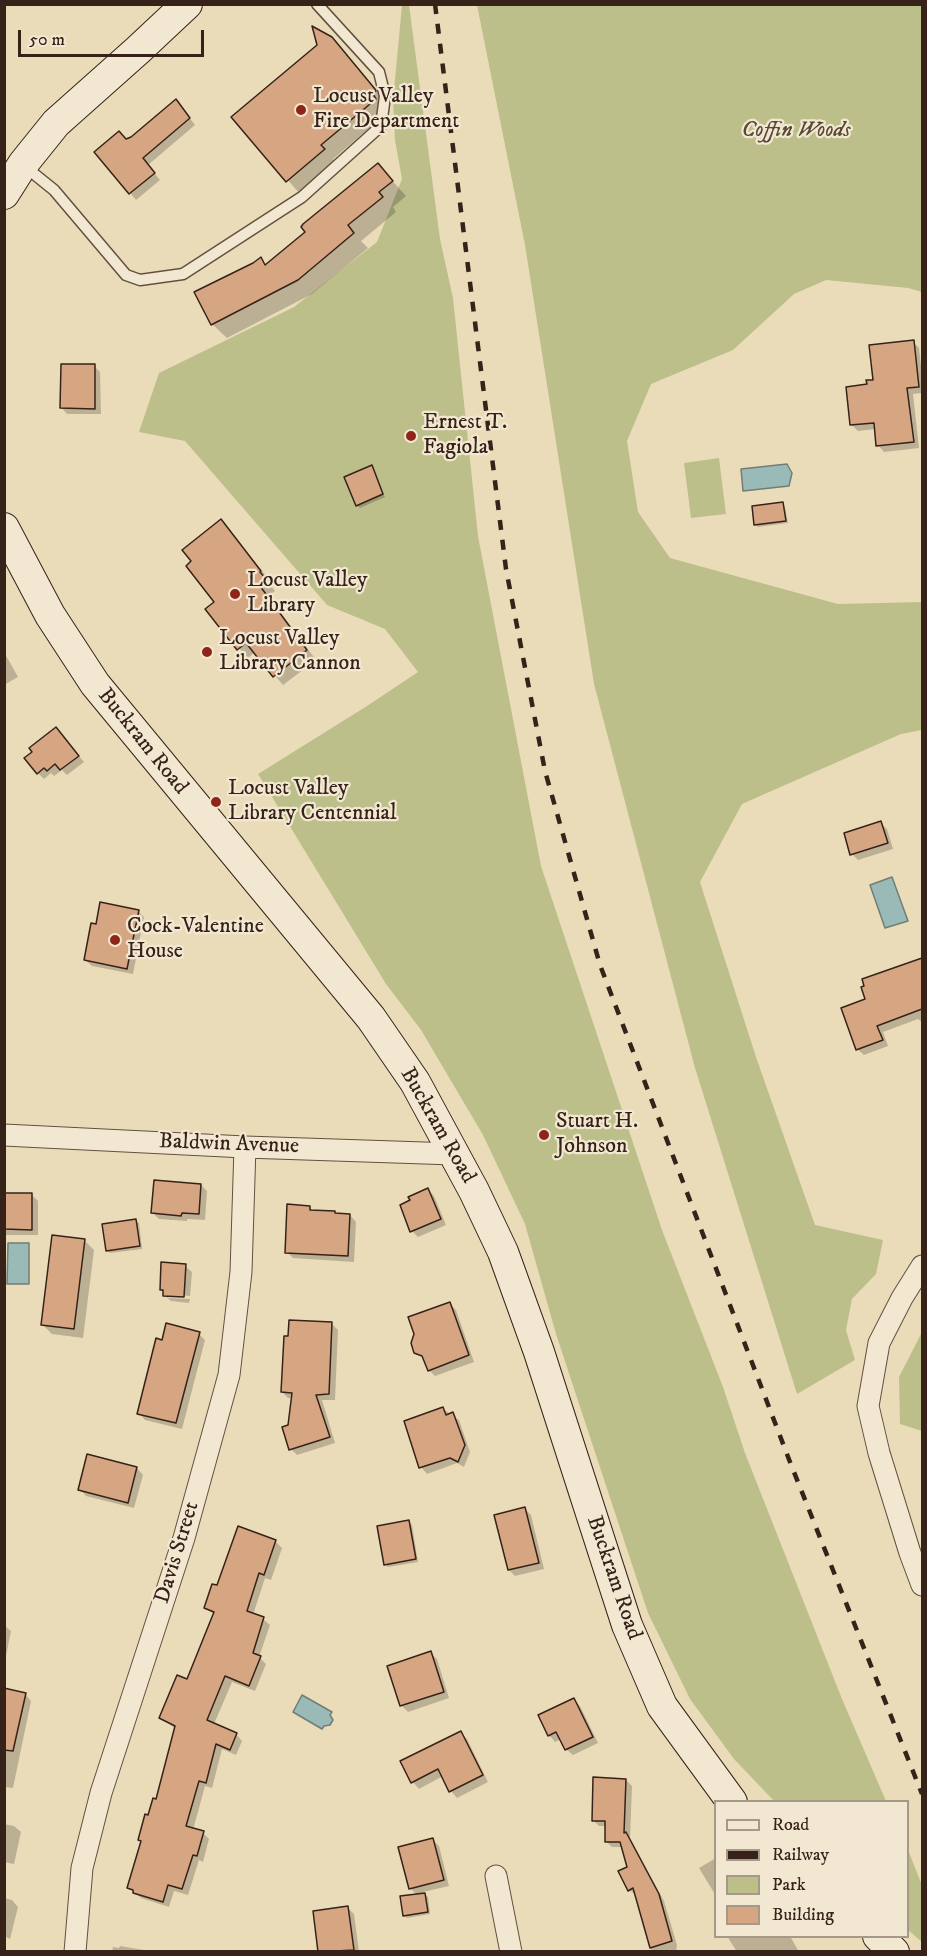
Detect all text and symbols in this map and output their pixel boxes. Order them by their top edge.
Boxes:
scale bar [21,18,207,56]
text: 50 m [29,29,65,51]
place label: Locust Valley Fire Department [313,84,459,136]
marker: Locust Valley Fire Department [294,103,308,117]
park label: Coffin Woods [741,118,851,144]
place label: Ernest T. Fagiola [423,410,507,462]
marker: Ernest T. Fagiola [404,429,418,443]
place label: Locust Valley Library [247,568,367,620]
marker: Locust Valley Library [228,587,242,601]
place label: Locust Valley Library Cannon [219,626,361,678]
marker: Locust Valley Library Cannon [200,645,214,659]
street label: Buckram Road [91,683,193,801]
place label: Locust Valley Library Centennial [228,776,397,828]
marker: Locust Valley Library Centennial [209,795,223,809]
place label: Cock-Valentine House [127,914,264,966]
marker: Cock-Valentine House [108,933,122,947]
street label: Buckram Road [393,1063,481,1189]
place label: Stuart H. Johnson [556,1109,638,1160]
marker: Stuart H. Johnson [537,1128,551,1142]
street label: Baldwin Avenue [159,1129,299,1161]
street label: Davis Street [150,1499,206,1607]
street label: Buckram Road [579,1513,647,1643]
legend [714,1800,909,1938]
text: Road [772,1814,809,1836]
text: Railway [772,1844,829,1866]
text: Park [772,1874,806,1896]
text: Building [772,1904,834,1926]

